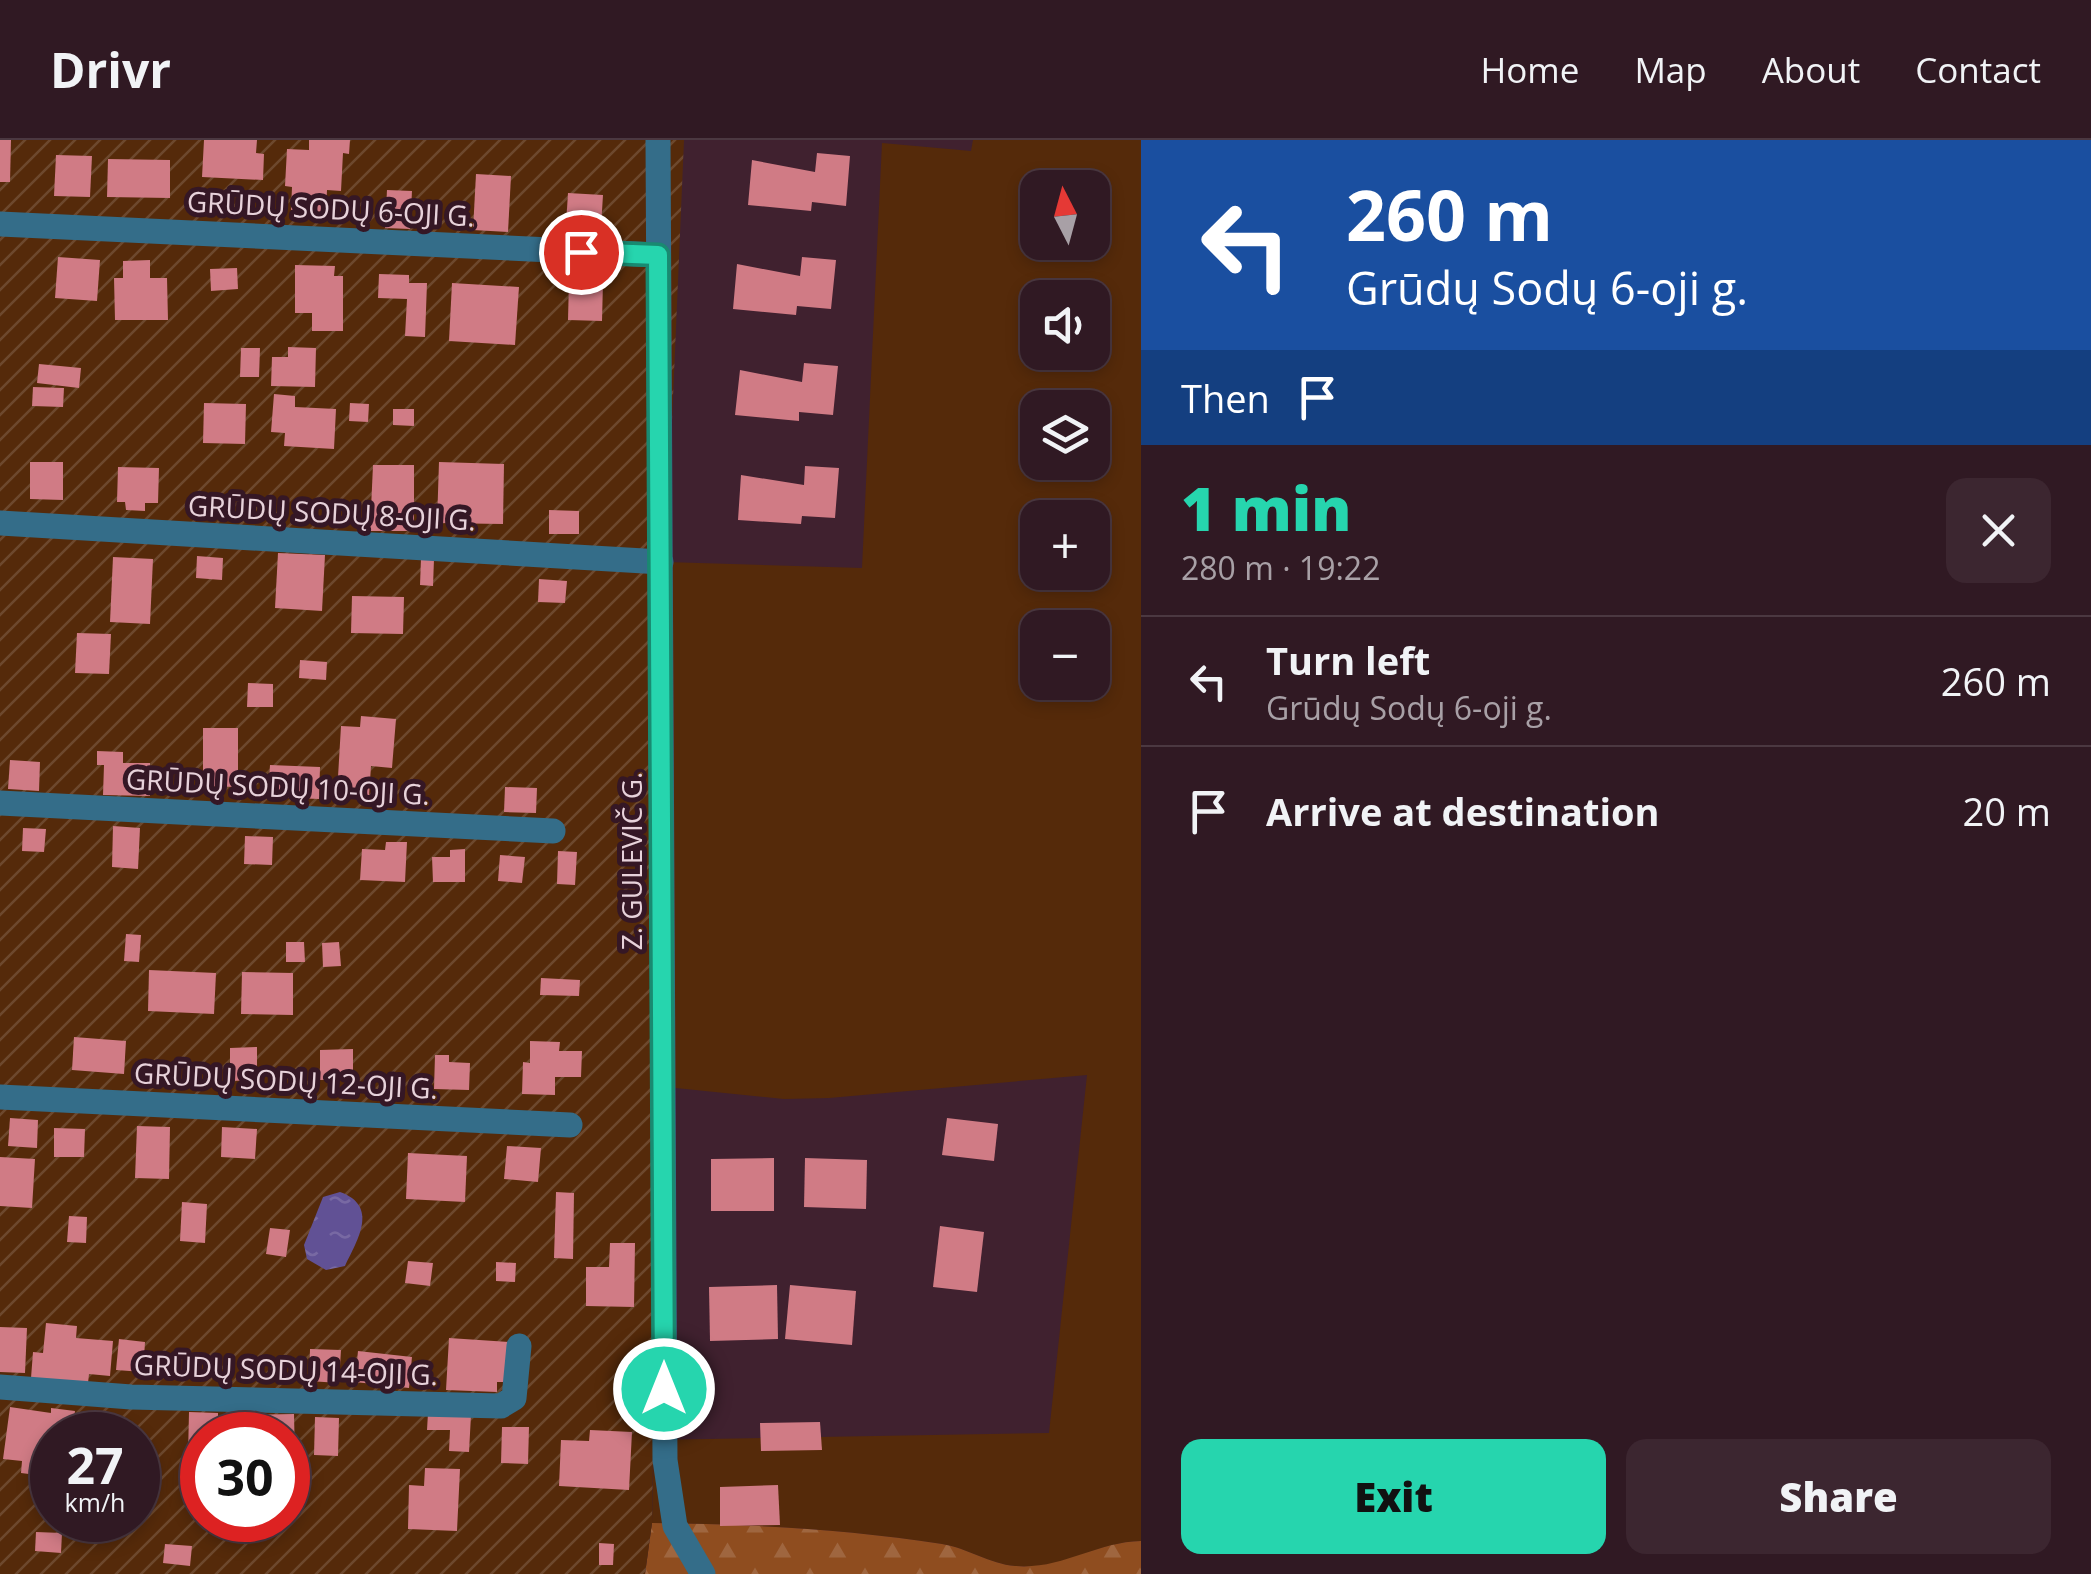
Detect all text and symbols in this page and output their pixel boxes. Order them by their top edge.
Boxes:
text: Drivr [50,37,171,102]
text: Home [1480,46,1579,93]
text: Map [1634,46,1707,93]
text: About [1762,46,1860,93]
text: Contact [1915,46,2041,93]
text: 260 m [1346,166,1553,262]
north arrow [1020,170,1110,260]
map controls [1020,170,1110,700]
icon: left [1181,180,1311,310]
street label: GRŪDŲ SODŲ 6-OJI G. [186,181,476,235]
pin [539,210,624,295]
icon: arrive [554,225,609,280]
text: Grūdų Sodų 6-oji g. [1346,257,1748,318]
button: sound [1020,280,1110,370]
icon: arrive [1290,370,1345,425]
text: Then [1181,372,1270,424]
button: layers [1020,390,1110,480]
text: 1 min [1181,467,1351,549]
button: close [1946,478,2051,583]
street label: GRŪDŲ SODŲ 8-OJI G. [187,485,477,539]
button: + [1020,500,1110,590]
text: 280 m · 19:22 [1181,546,1380,589]
button: − [1020,610,1110,700]
text: Turn left [1266,634,1430,686]
icon: left [1181,654,1236,709]
text: 260 m [1941,655,2051,707]
text: Grūdų Sodų 6-oji g. [1266,686,1552,729]
street label: GRŪDŲ SODŲ 10-OJI G. [125,759,431,813]
street label: Z. GULEVIČ G. [612,772,650,950]
icon: arrive [1181,784,1236,839]
text: Arrive at destination [1266,785,1660,837]
text: 20 m [1962,785,2051,837]
street label: GRŪDŲ SODŲ 12-OJI G. [133,1053,439,1107]
position arrow [612,1337,716,1441]
street label: GRŪDŲ SODŲ 14-OJI G. [133,1345,439,1393]
speed limit sign: 30 [180,1412,310,1542]
text: 27 [66,1431,124,1499]
button: Exit [1181,1439,1606,1554]
button: Share [1626,1439,2051,1554]
text: km/h [65,1485,125,1519]

